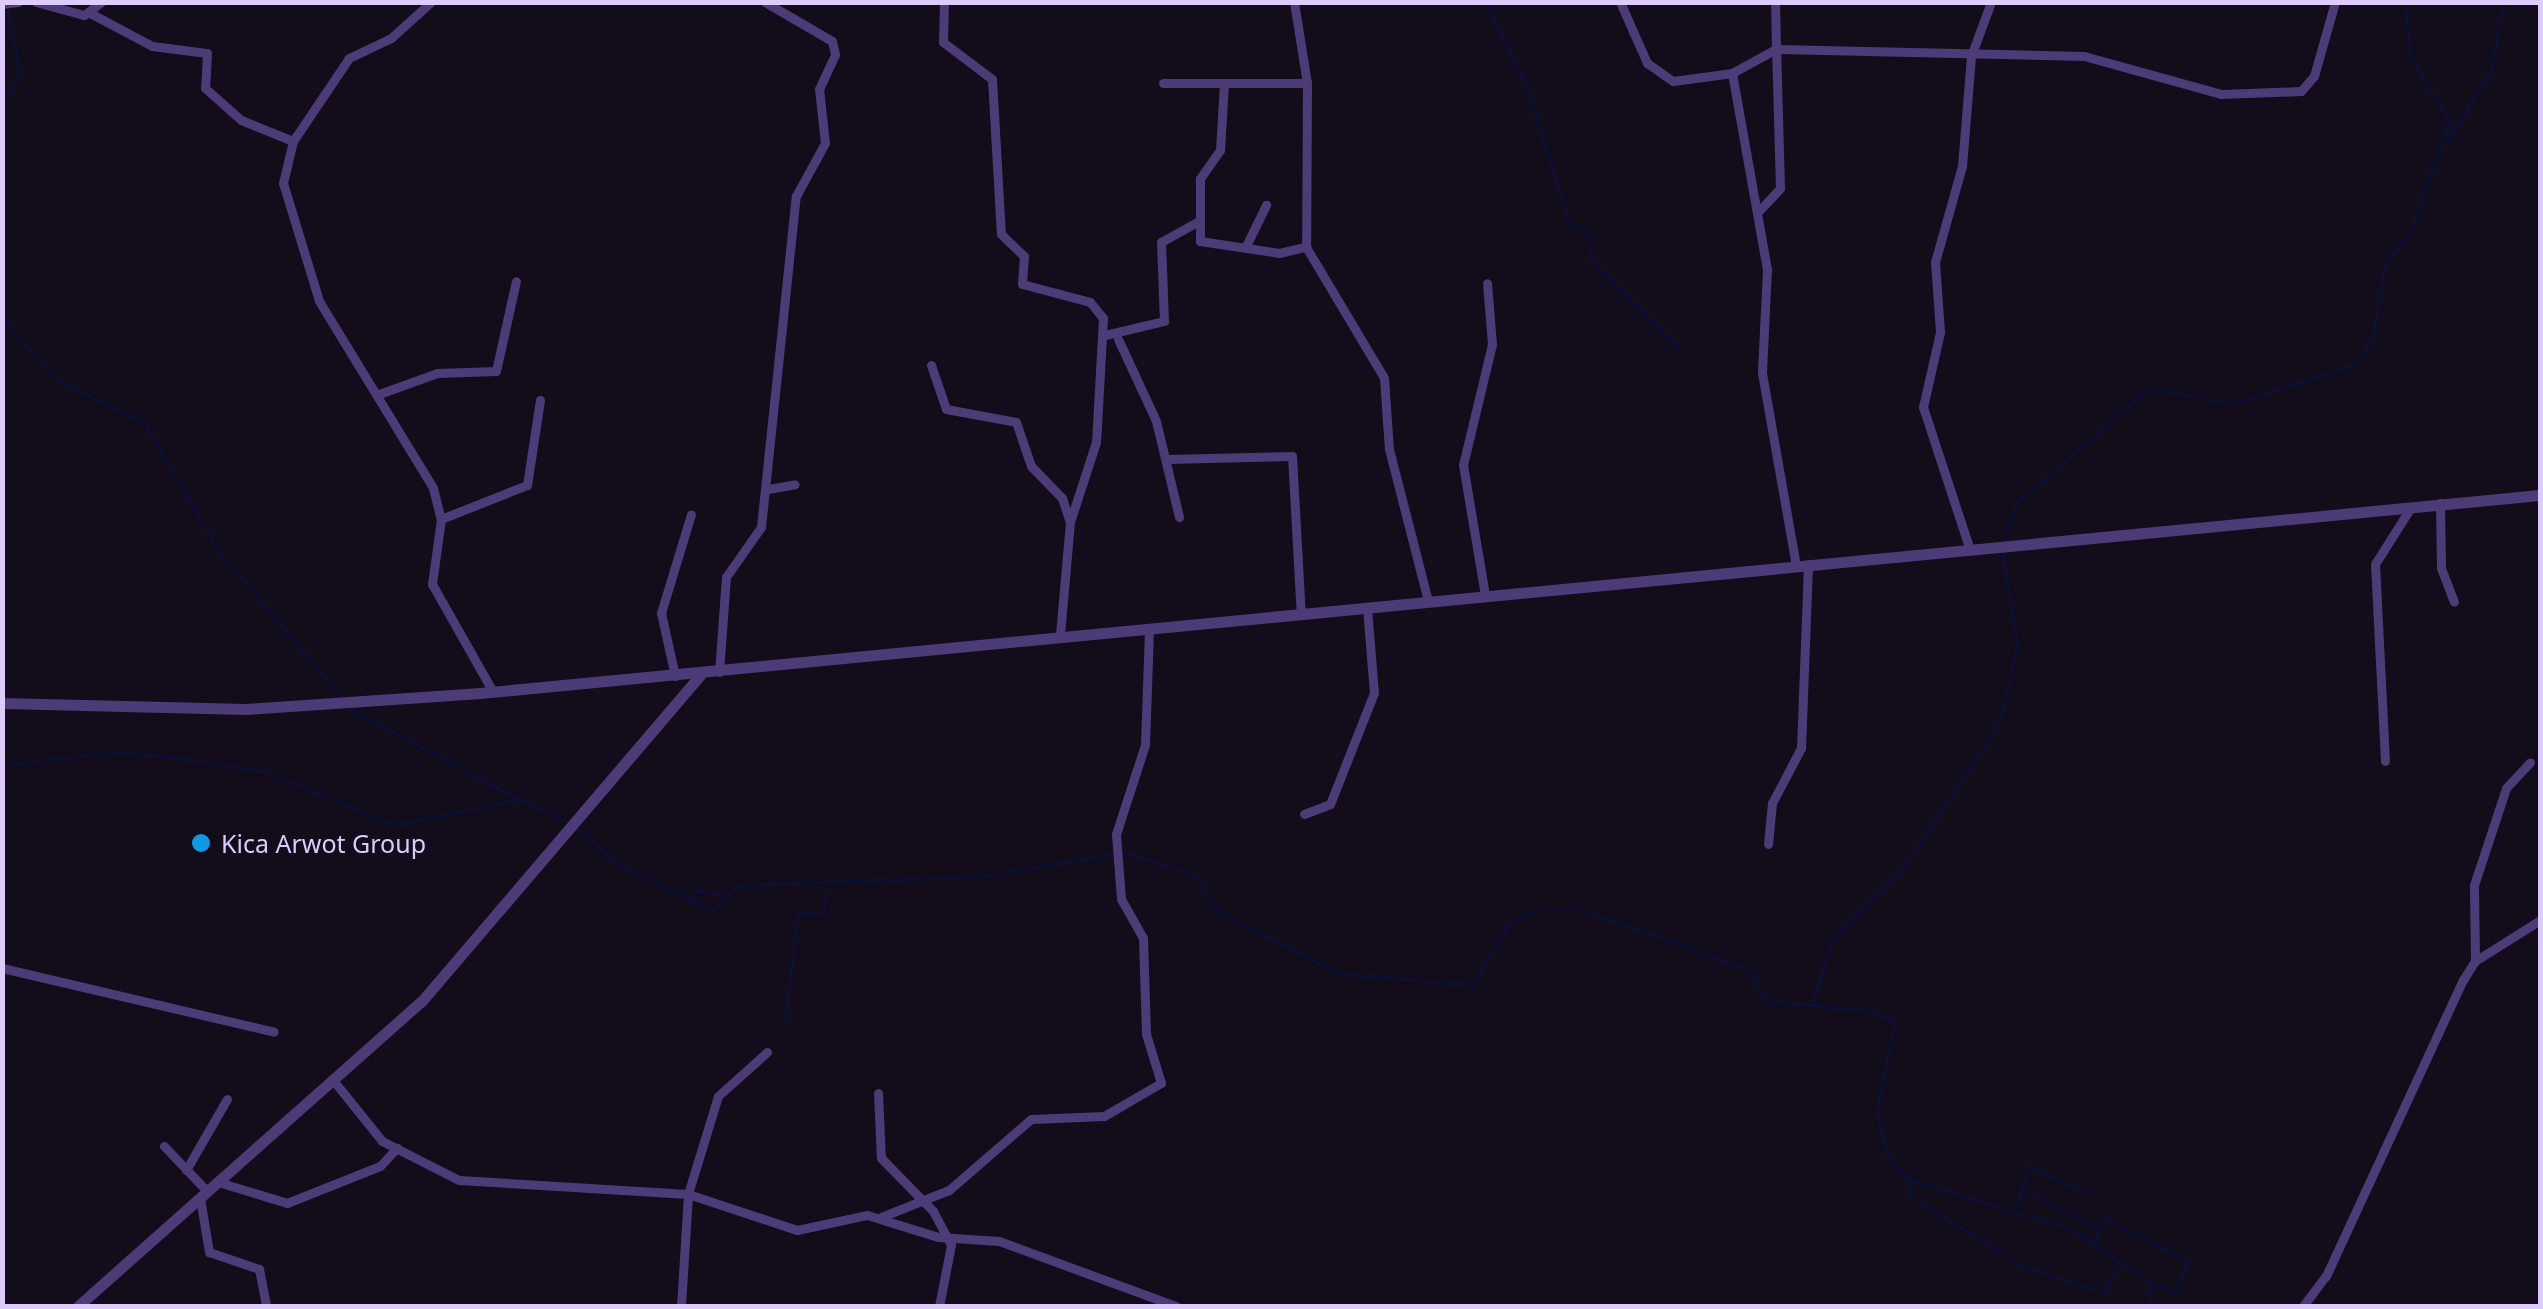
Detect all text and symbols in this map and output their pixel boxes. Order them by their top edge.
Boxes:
place label: Kica Arwot Group [221,828,426,858]
marker: Kica Arwot Group [190,832,212,854]

